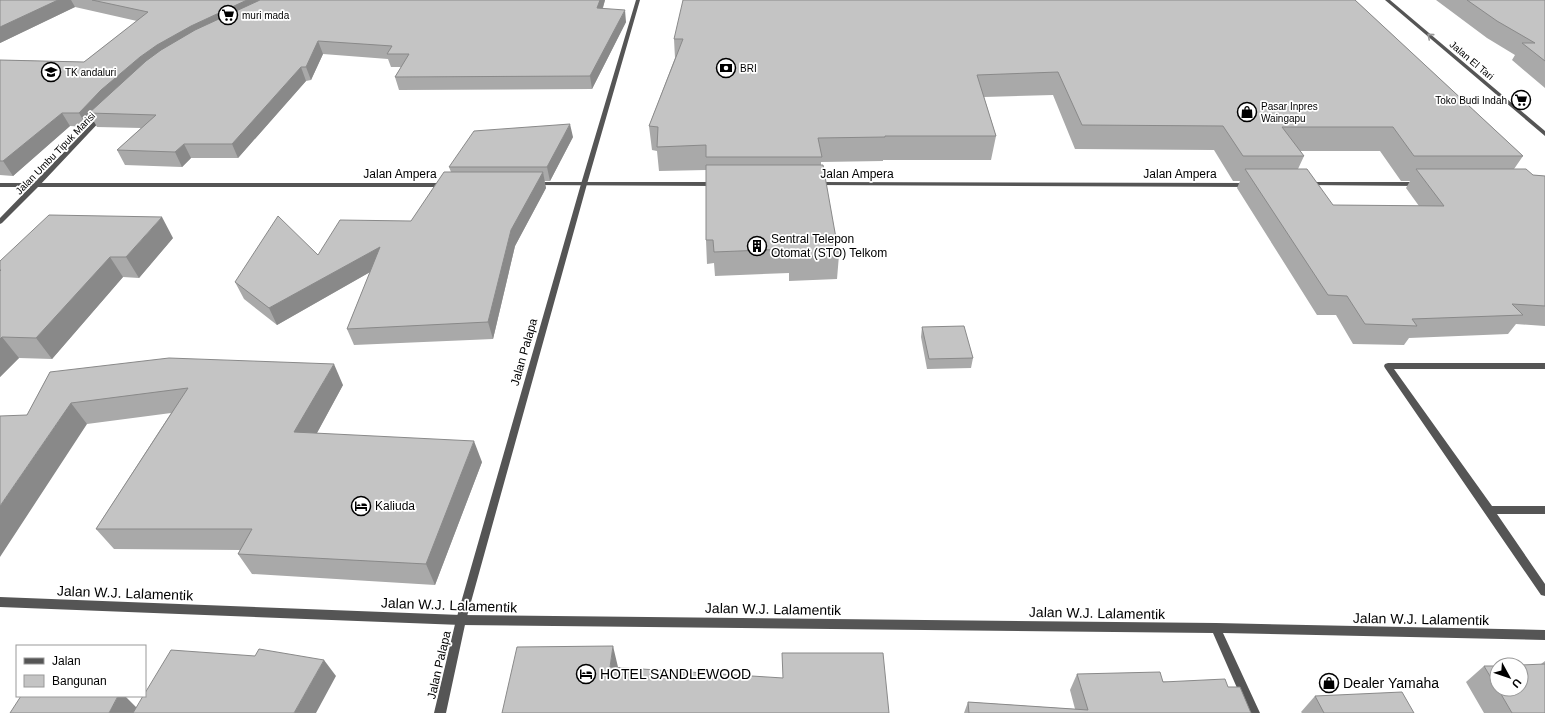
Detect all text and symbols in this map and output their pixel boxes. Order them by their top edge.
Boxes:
supermarket icon: muri mada [217,4,239,26]
place label: muri mada [242,10,290,21]
one-way arrow [1427,34,1435,41]
street label: Jalan El Tari [1447,39,1496,82]
bank icon: BRI [715,57,737,79]
school or university icon: TK andaluri [40,61,62,83]
place label: BRI [740,63,757,74]
place label: TK andaluri [65,67,116,78]
supermarket icon: Toko Budi Indah [1510,89,1532,111]
place label: Toko Budi Indah [1435,95,1507,106]
shop icon: Pasar Inpres Waingapu [1236,101,1258,123]
place label: Pasar Inpres Waingapu [1261,101,1318,124]
street label: Jalan Umbu Tipuk Marisi [13,110,97,197]
street label: Jalan Ampera [363,167,437,181]
street label: Jalan Ampera [820,167,894,181]
street label: Jalan Ampera [1143,167,1217,181]
place label: Sentral Telepon Otomat (STO) Telkom [771,232,887,260]
building icon: Sentral Telepon Otomat (STO) Telkom [746,235,768,257]
street label: Jalan Palapa [508,316,540,387]
hotel icon: Kaliuda [350,495,372,517]
place label: Kaliuda [375,499,415,513]
street label: Jalan W.J. Lalamentik [57,583,194,603]
street label: Jalan W.J. Lalamentik [381,595,518,615]
street label: Jalan W.J. Lalamentik [705,600,842,618]
street label: Jalan W.J. Lalamentik [1029,604,1166,622]
street label: Jalan W.J. Lalamentik [1353,610,1490,628]
street label: Jalan Palapa [424,629,454,700]
legend [16,645,146,697]
text: Jalan [52,654,81,668]
north arrow [1489,657,1529,697]
hotel icon: HOTEL SANDLEWOOD [575,663,597,685]
place label: HOTEL SANDLEWOOD [600,666,751,682]
shop icon: Dealer Yamaha [1318,672,1340,694]
text: Bangunan [52,674,107,688]
place label: Dealer Yamaha [1343,675,1439,691]
text: U [1509,677,1524,690]

